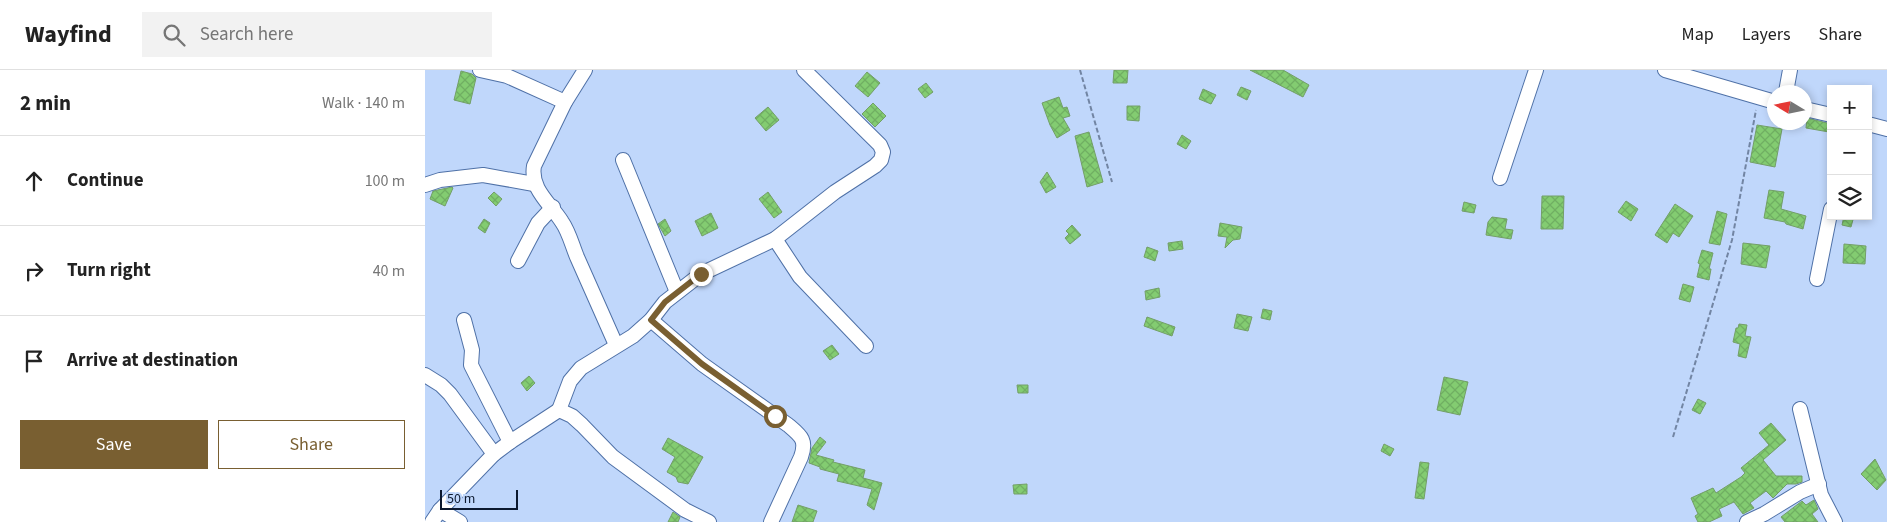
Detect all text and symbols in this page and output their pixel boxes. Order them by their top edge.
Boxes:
search box [142,12,492,57]
text: Wayfind [25,17,112,52]
icon: search [160,21,188,49]
text: Search here [200,21,293,48]
text: Map [1682,22,1714,47]
text: Layers [1742,22,1791,47]
text: Share [1819,22,1862,47]
north arrow [1767,85,1812,130]
map controls [1827,85,1872,220]
button: + [1827,85,1872,130]
text: 2 min [20,88,71,118]
text: Walk · 140 m [322,92,405,114]
button: − [1827,130,1872,175]
icon: ahead [20,167,48,195]
text: Continue [67,167,144,194]
text: 100 m [365,170,405,192]
button: layers [1827,175,1872,220]
icon: right [20,257,48,285]
text: Turn right [67,257,151,284]
text: 40 m [373,260,405,282]
route end [690,263,713,286]
icon: arrive [20,347,48,375]
text: Arrive at destination [67,347,238,374]
route start [764,405,787,428]
button: Save [20,420,208,469]
button: Share [218,420,405,469]
scale bar [440,487,517,510]
text: 50 m [447,489,475,509]

